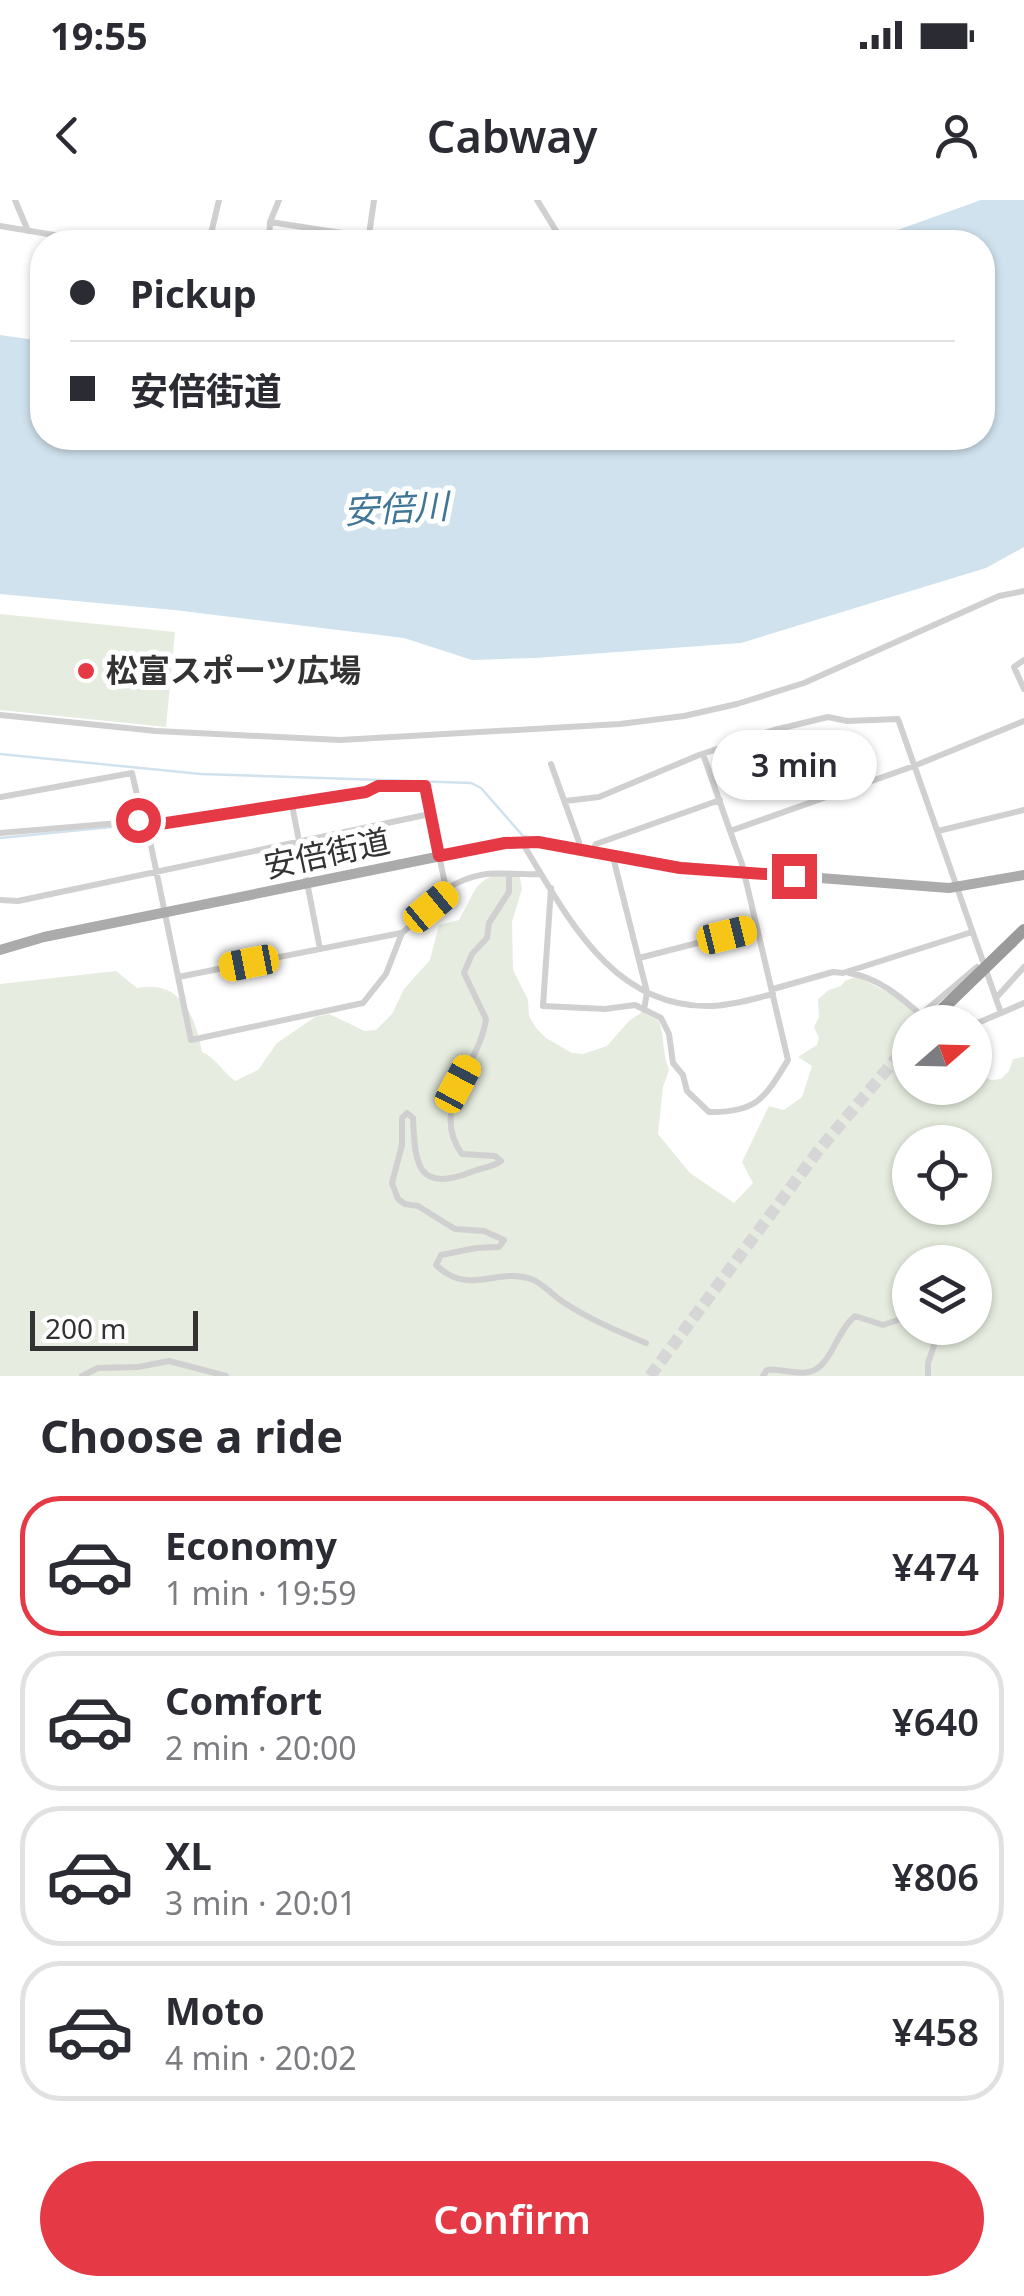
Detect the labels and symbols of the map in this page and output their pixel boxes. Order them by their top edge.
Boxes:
water label: 安倍川 [342,481,454,534]
place label: 松富スポーツ広場 [106,648,361,691]
marker: 松富スポーツ広場 [75,660,97,682]
callout: 3 min [712,731,876,801]
route start [116,798,161,843]
street label: 安倍街道 [260,818,394,887]
route end [772,854,817,899]
car [398,876,464,938]
car [694,913,760,957]
car [217,943,281,983]
north arrow [892,1005,992,1105]
car [431,1050,485,1118]
scale bar [30,1306,198,1350]

